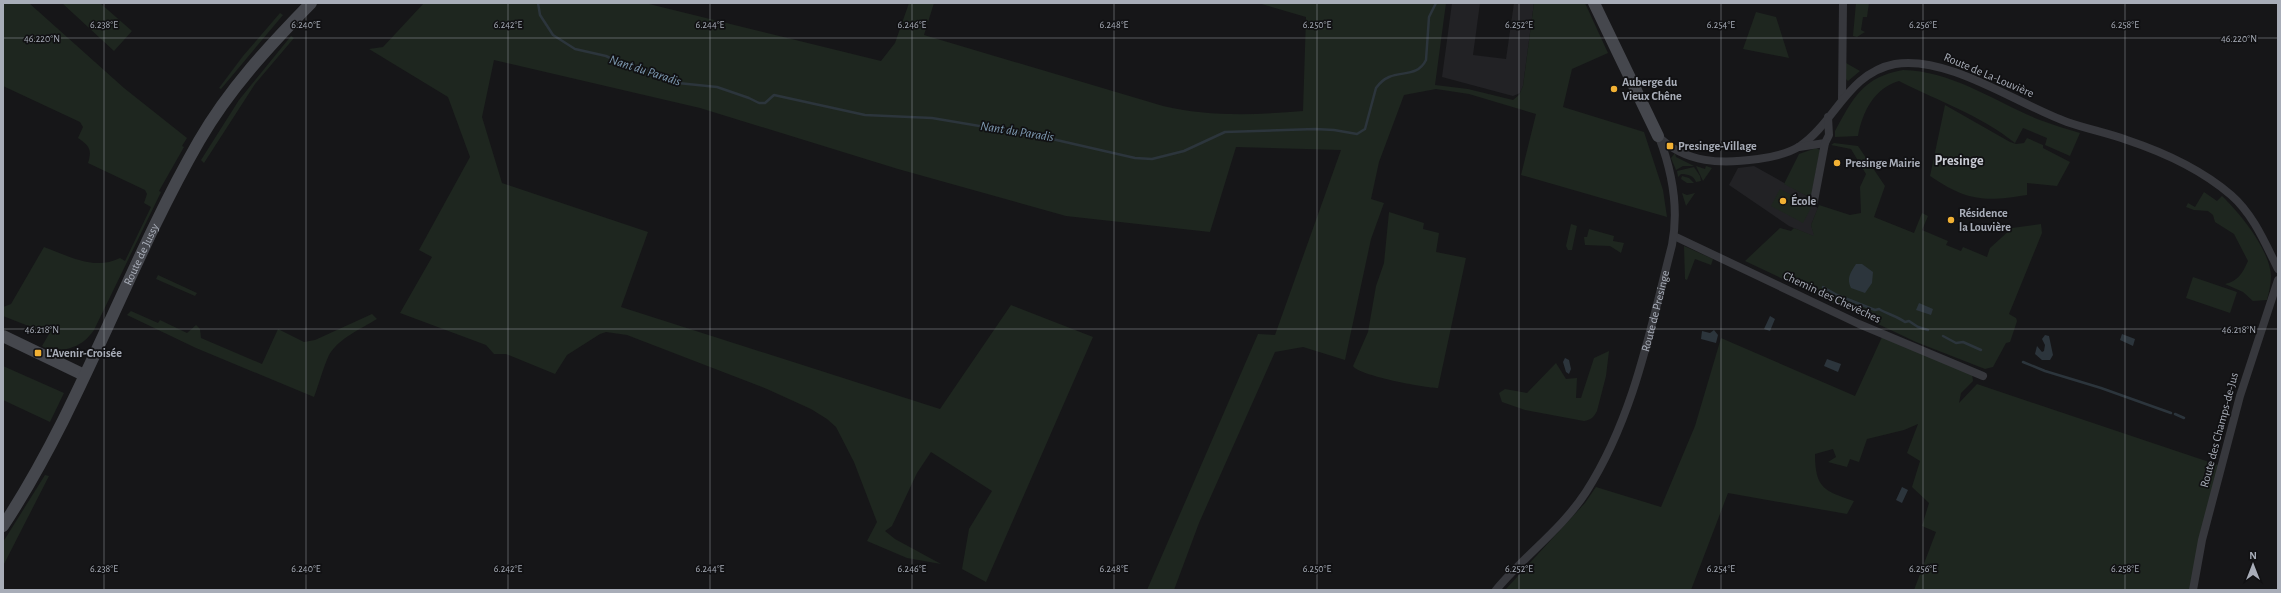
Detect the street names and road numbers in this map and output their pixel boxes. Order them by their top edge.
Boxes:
street label: Route de La-Louvière [1942,51,2036,99]
street label: Route de Jussy [121,221,162,287]
street label: Route de Presinge [1639,269,1671,353]
street label: Chemin des Chevêches [1781,269,1883,325]
street label: Route des Champs-de-Jus [2198,371,2240,489]

